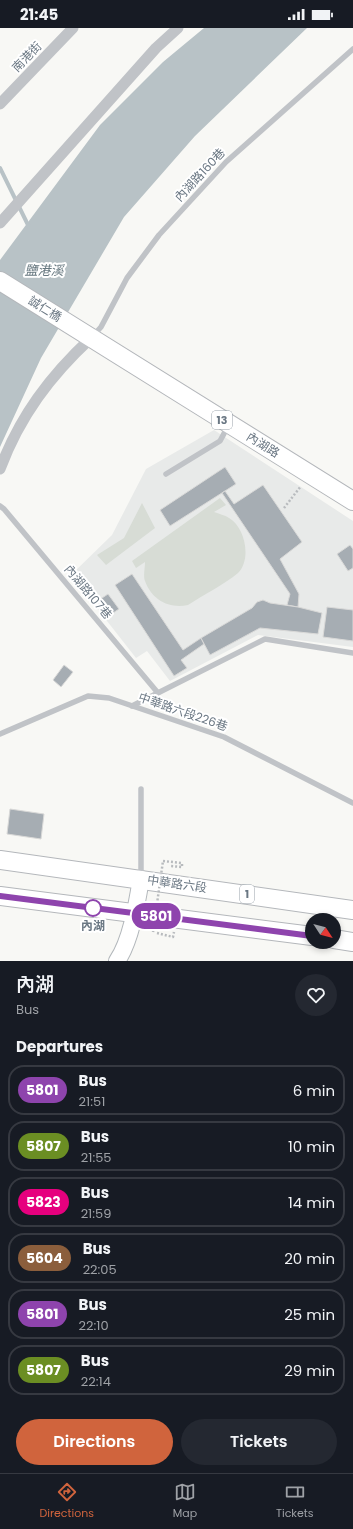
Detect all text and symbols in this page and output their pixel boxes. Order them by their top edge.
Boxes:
text: 21:45 [20,4,58,25]
street label: 南港街 [8,38,45,76]
street label: 內湖路160巷 [171,144,229,205]
water label: 鹽港溪 [24,261,65,280]
street label: 誠仁橋 [25,292,65,325]
road number: 13 [212,411,232,429]
street label: 內湖路 [243,428,283,461]
street label: 內湖路107巷 [61,561,116,622]
street label: 中華路六段226巷 [136,688,230,735]
street label: 中華路六段 [146,871,208,896]
road number: 1 [240,885,254,903]
marker: 內湖 [84,899,102,917]
line badge: 5801 [128,903,184,929]
text: 5801 [140,906,172,926]
north arrow [305,913,341,949]
map controls [305,913,341,949]
place label: 內湖 [81,917,105,934]
text: 內湖 [16,971,54,998]
button: heart [295,974,337,1016]
text: Bus [16,1000,39,1019]
text: Departures [16,1036,103,1057]
text: Bus [79,1070,107,1091]
text: 5801 [26,1080,59,1100]
text: 6 min [293,1080,335,1101]
text: 21:51 [79,1092,105,1111]
text: Bus [81,1126,109,1147]
text: 5807 [26,1136,61,1156]
text: 10 min [288,1136,335,1157]
text: 21:55 [81,1148,112,1167]
text: Bus [81,1182,109,1203]
text: 5823 [26,1192,61,1212]
text: 14 min [288,1192,335,1213]
text: 21:59 [81,1204,111,1223]
text: Bus [83,1238,111,1259]
text: 5604 [26,1248,63,1268]
text: 20 min [284,1248,335,1269]
text: 22:05 [83,1260,117,1279]
text: Bus [79,1294,107,1315]
text: 5801 [26,1304,59,1324]
text: 25 min [284,1304,335,1325]
text: 22:10 [79,1316,109,1335]
text: Bus [81,1350,109,1371]
text: 5807 [26,1360,61,1380]
text: 29 min [284,1360,335,1381]
text: 22:14 [81,1372,111,1391]
button: Directions [16,1419,173,1465]
button: Tickets [181,1419,337,1465]
tab: Directions [39,1481,94,1522]
tab: Map [173,1481,197,1522]
tab: Tickets [276,1481,314,1522]

